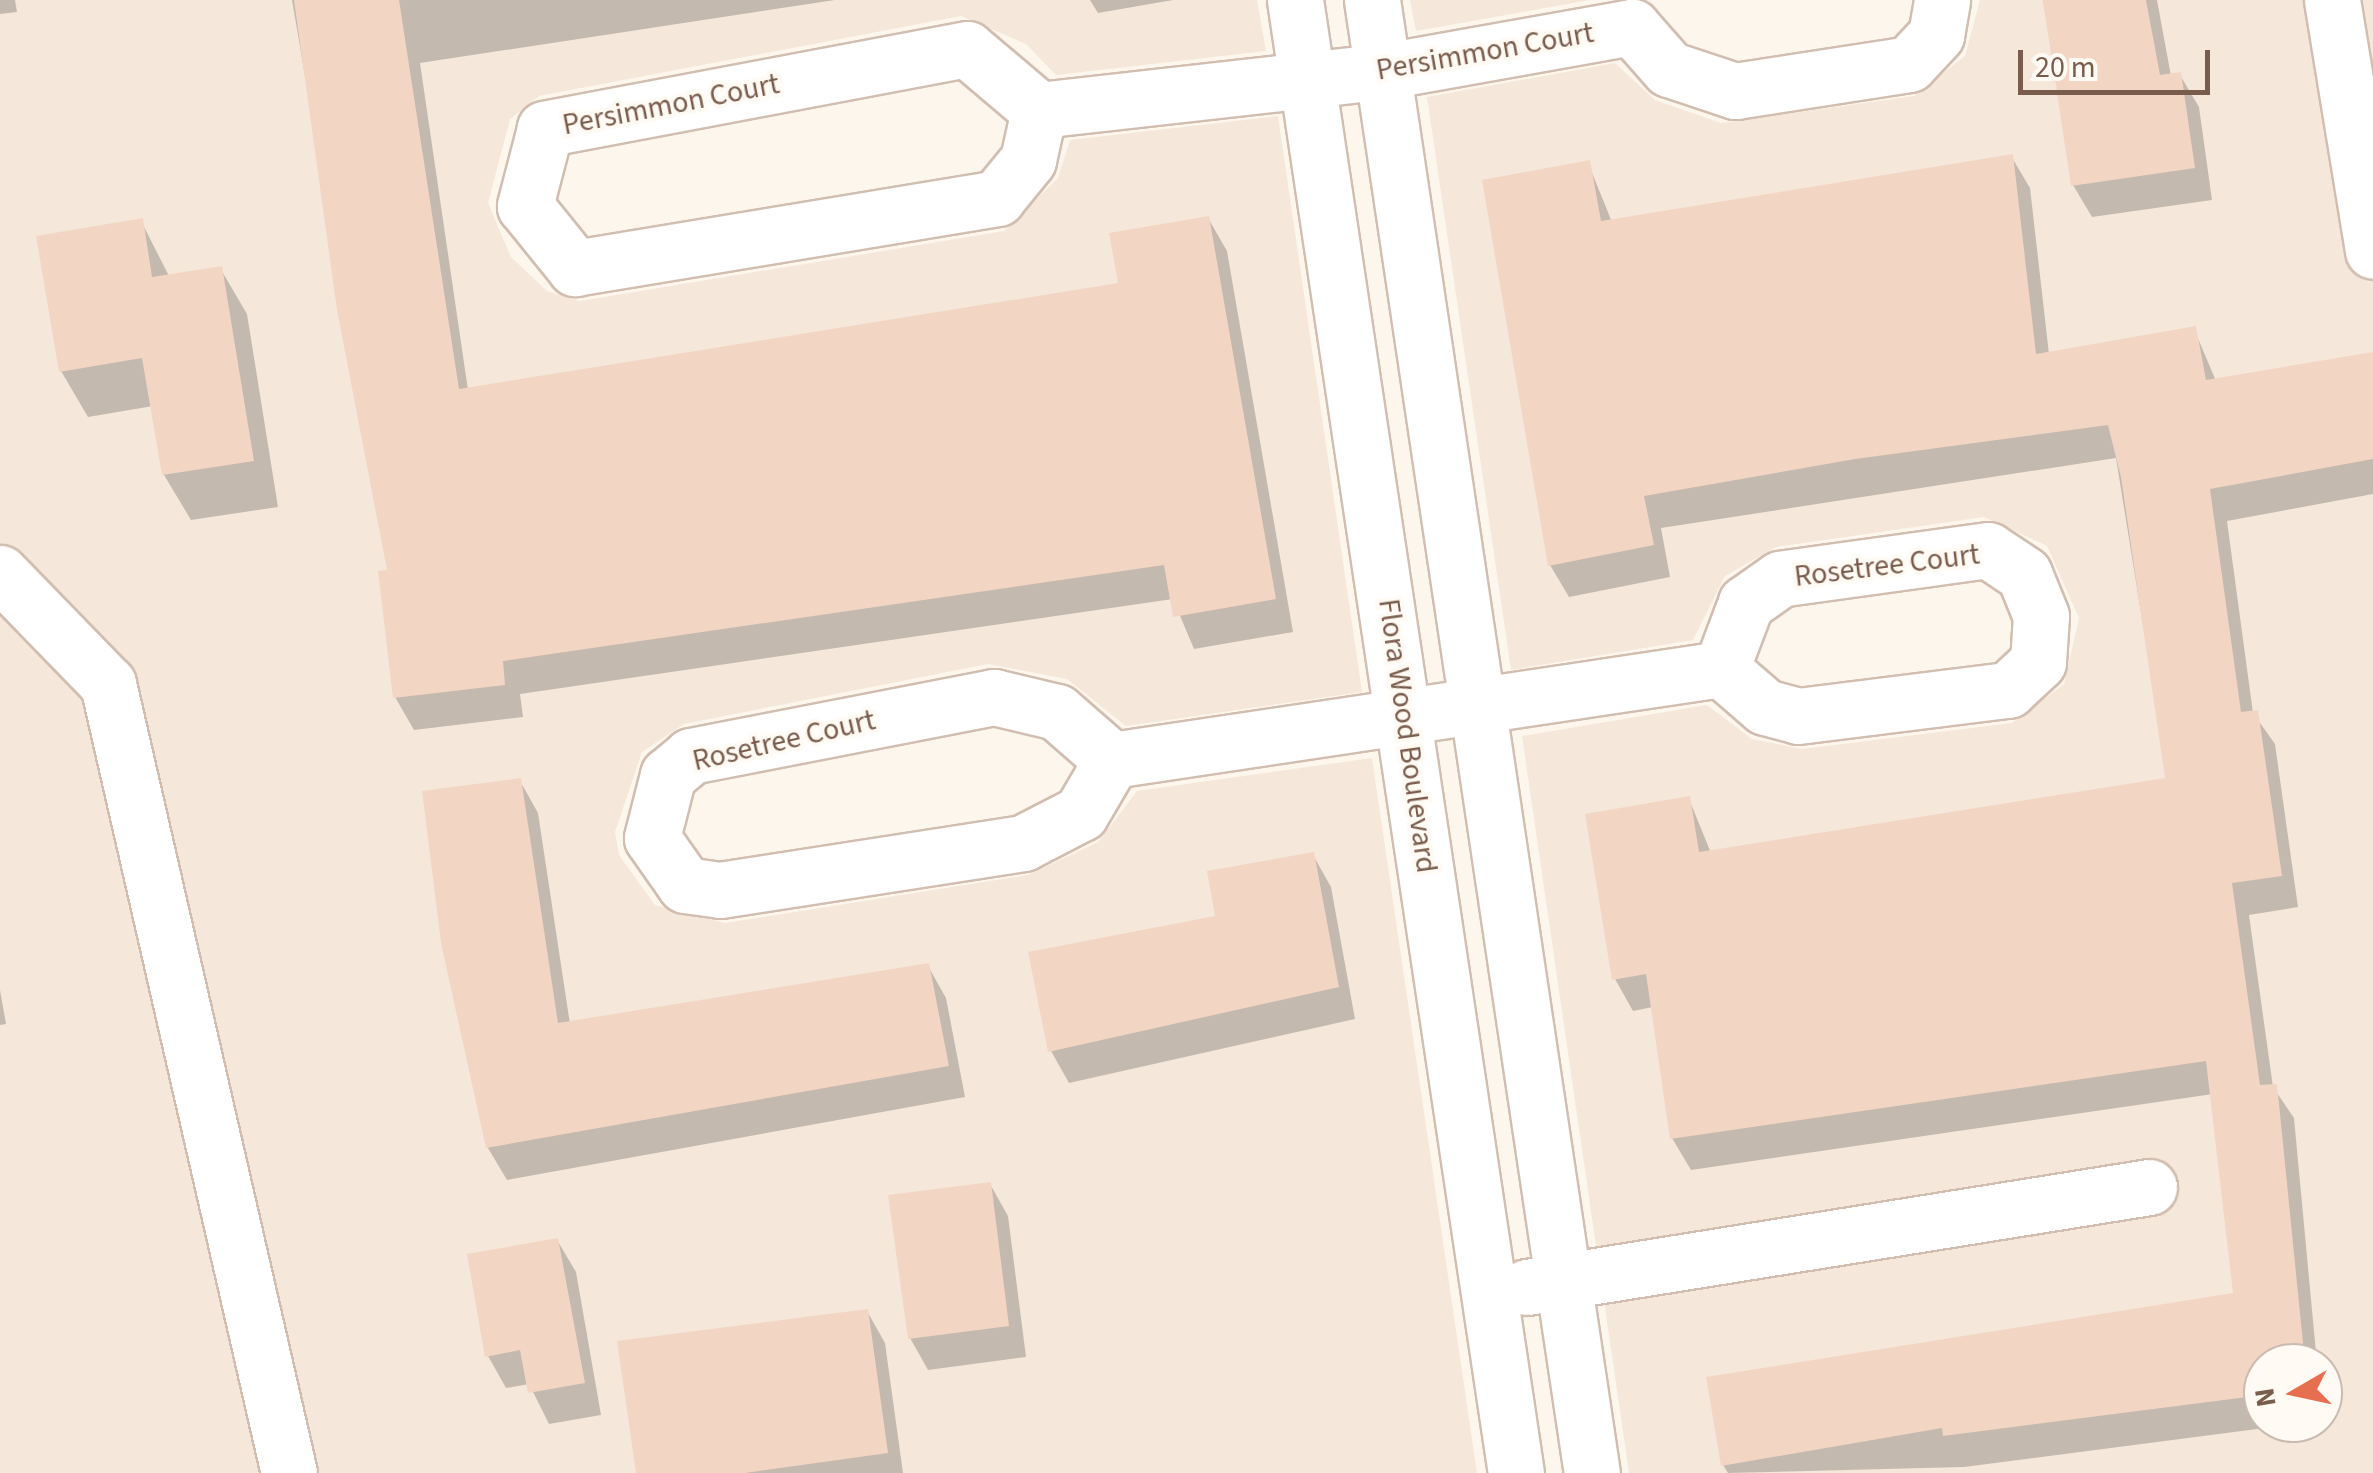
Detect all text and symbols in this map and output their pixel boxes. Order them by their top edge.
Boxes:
street label: Persimmon Court [1374,15,1596,89]
scale bar [2023,30,2216,92]
text: 20 m [2035,46,2096,89]
street label: Persimmon Court [560,66,782,144]
street label: Rosetree Court [1792,537,1982,595]
street label: Flora Wood Boulevard [1370,597,1444,875]
street label: Rosetree Court [689,702,879,780]
north arrow [2243,1343,2343,1443]
text: N [2244,1385,2287,1410]

